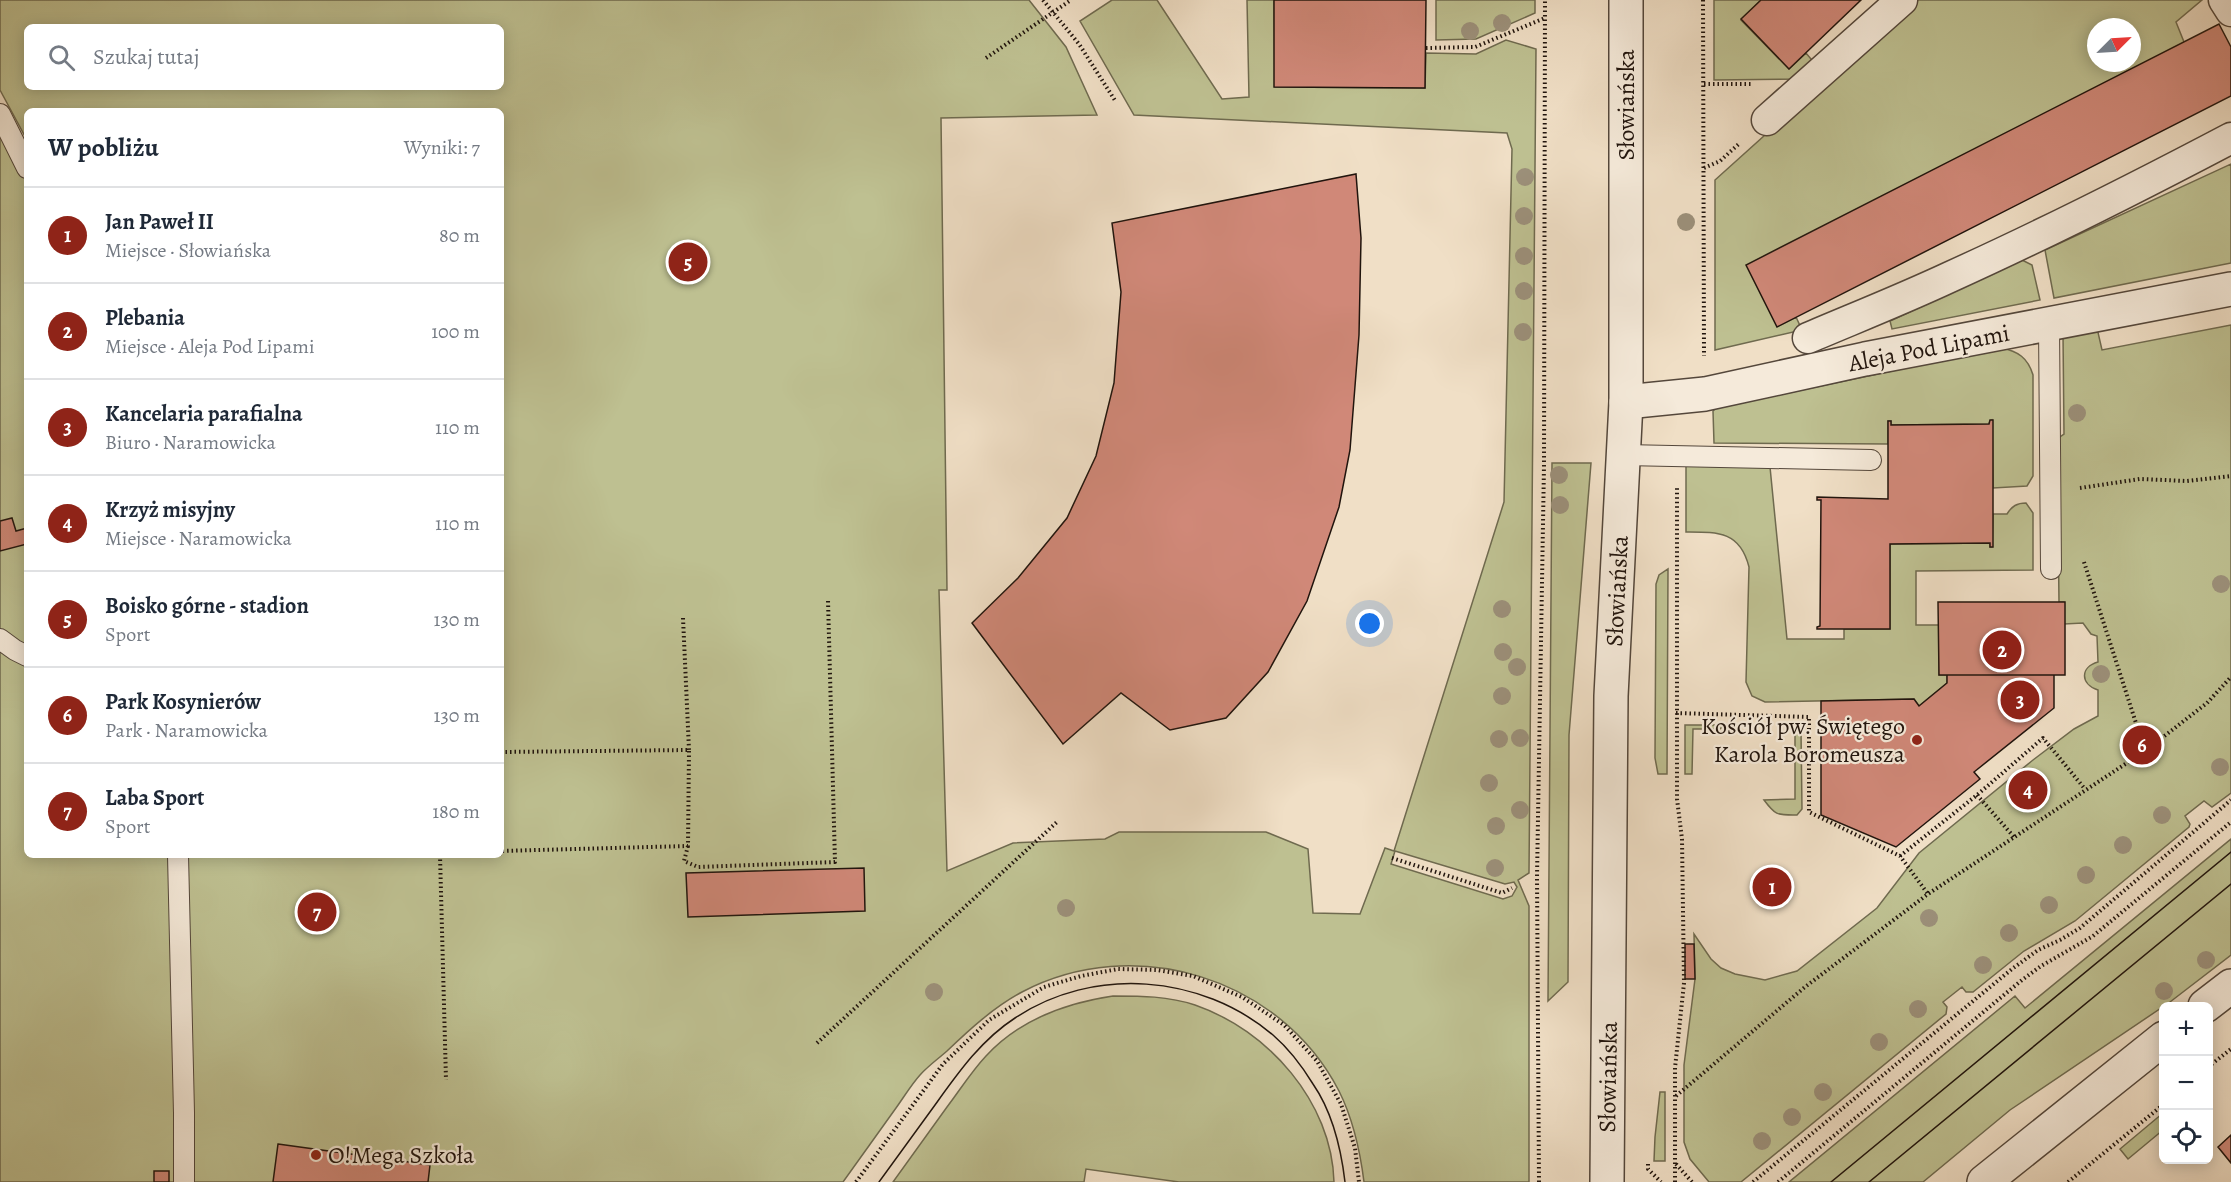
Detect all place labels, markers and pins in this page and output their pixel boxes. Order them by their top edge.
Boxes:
pin: 5 [668,240,708,284]
pin: 2 [1982,628,2022,672]
pin: 3 [2000,678,2040,722]
place label: Kościół pw. Świętego Karola Boromeusza [1701,710,1906,770]
pin: 6 [2122,722,2162,768]
marker: Kościół pw. Świętego Karola Boromeusza [1910,733,1924,747]
pin: 4 [2008,768,2048,812]
pin: 1 [1752,864,1792,910]
pin: 7 [298,890,336,934]
place label: O!Mega Szkoła [328,1139,475,1171]
marker: O!Mega Szkoła [309,1148,323,1162]

